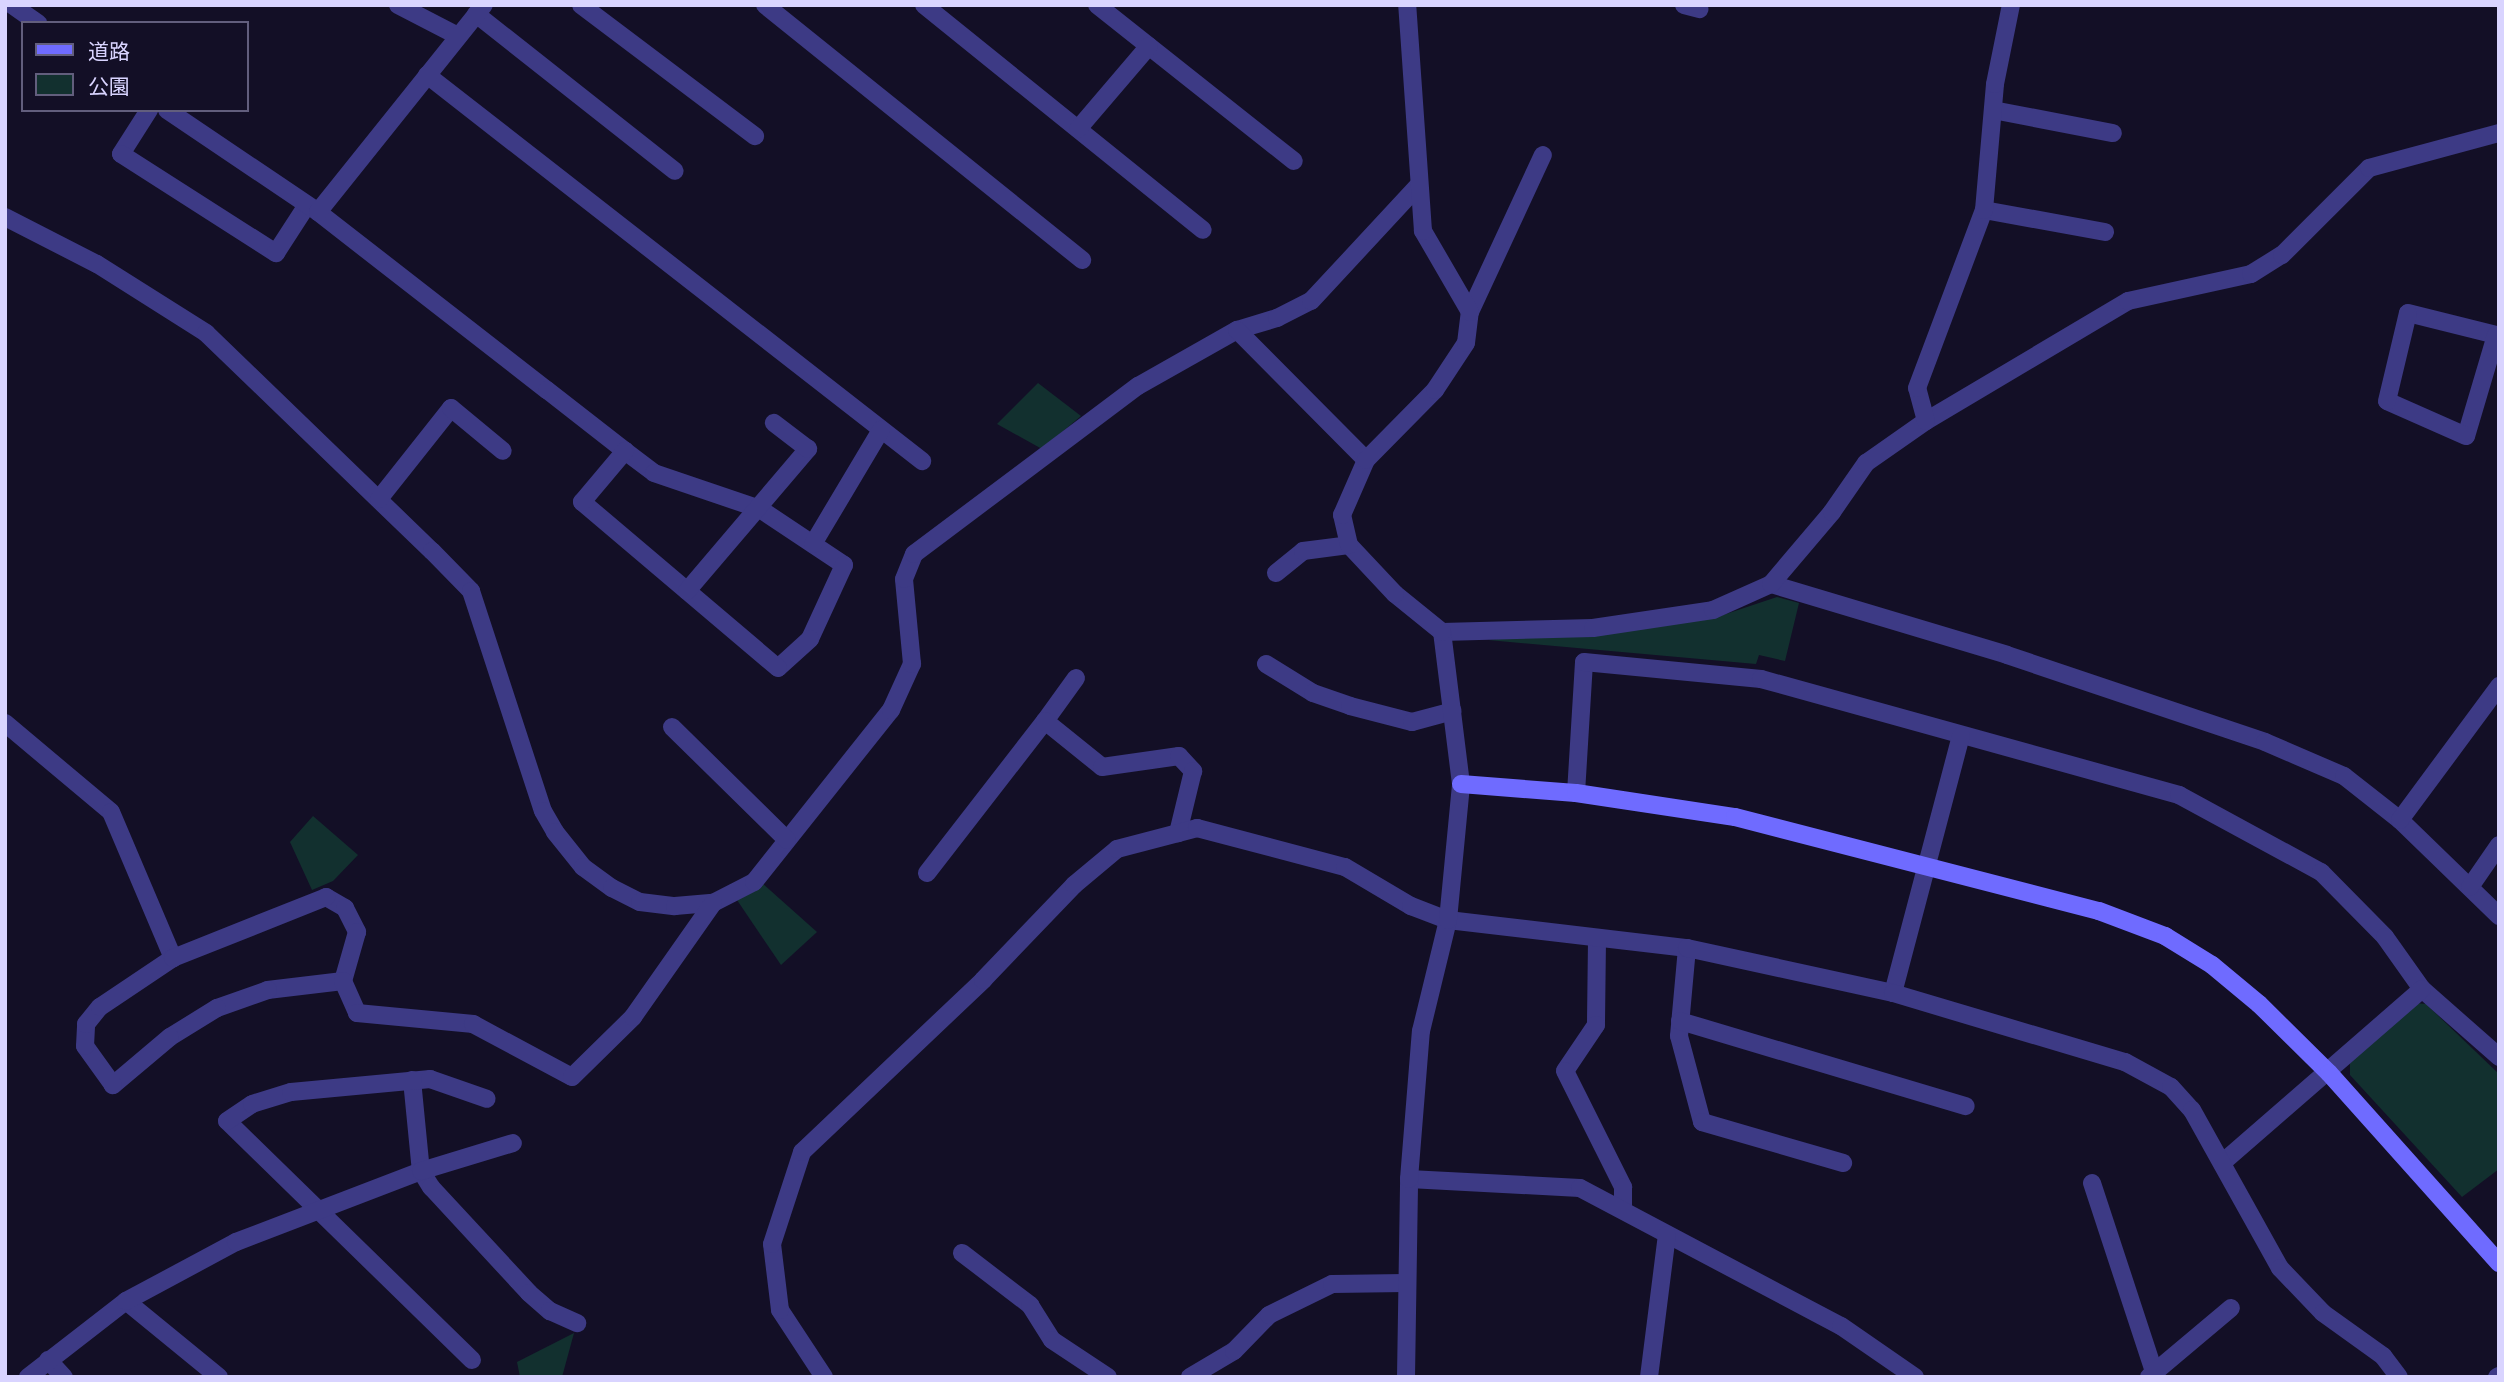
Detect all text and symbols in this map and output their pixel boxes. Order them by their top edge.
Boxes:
legend [21,21,248,112]
text: 道路 [88,37,130,65]
text: 公園 [88,72,130,100]

